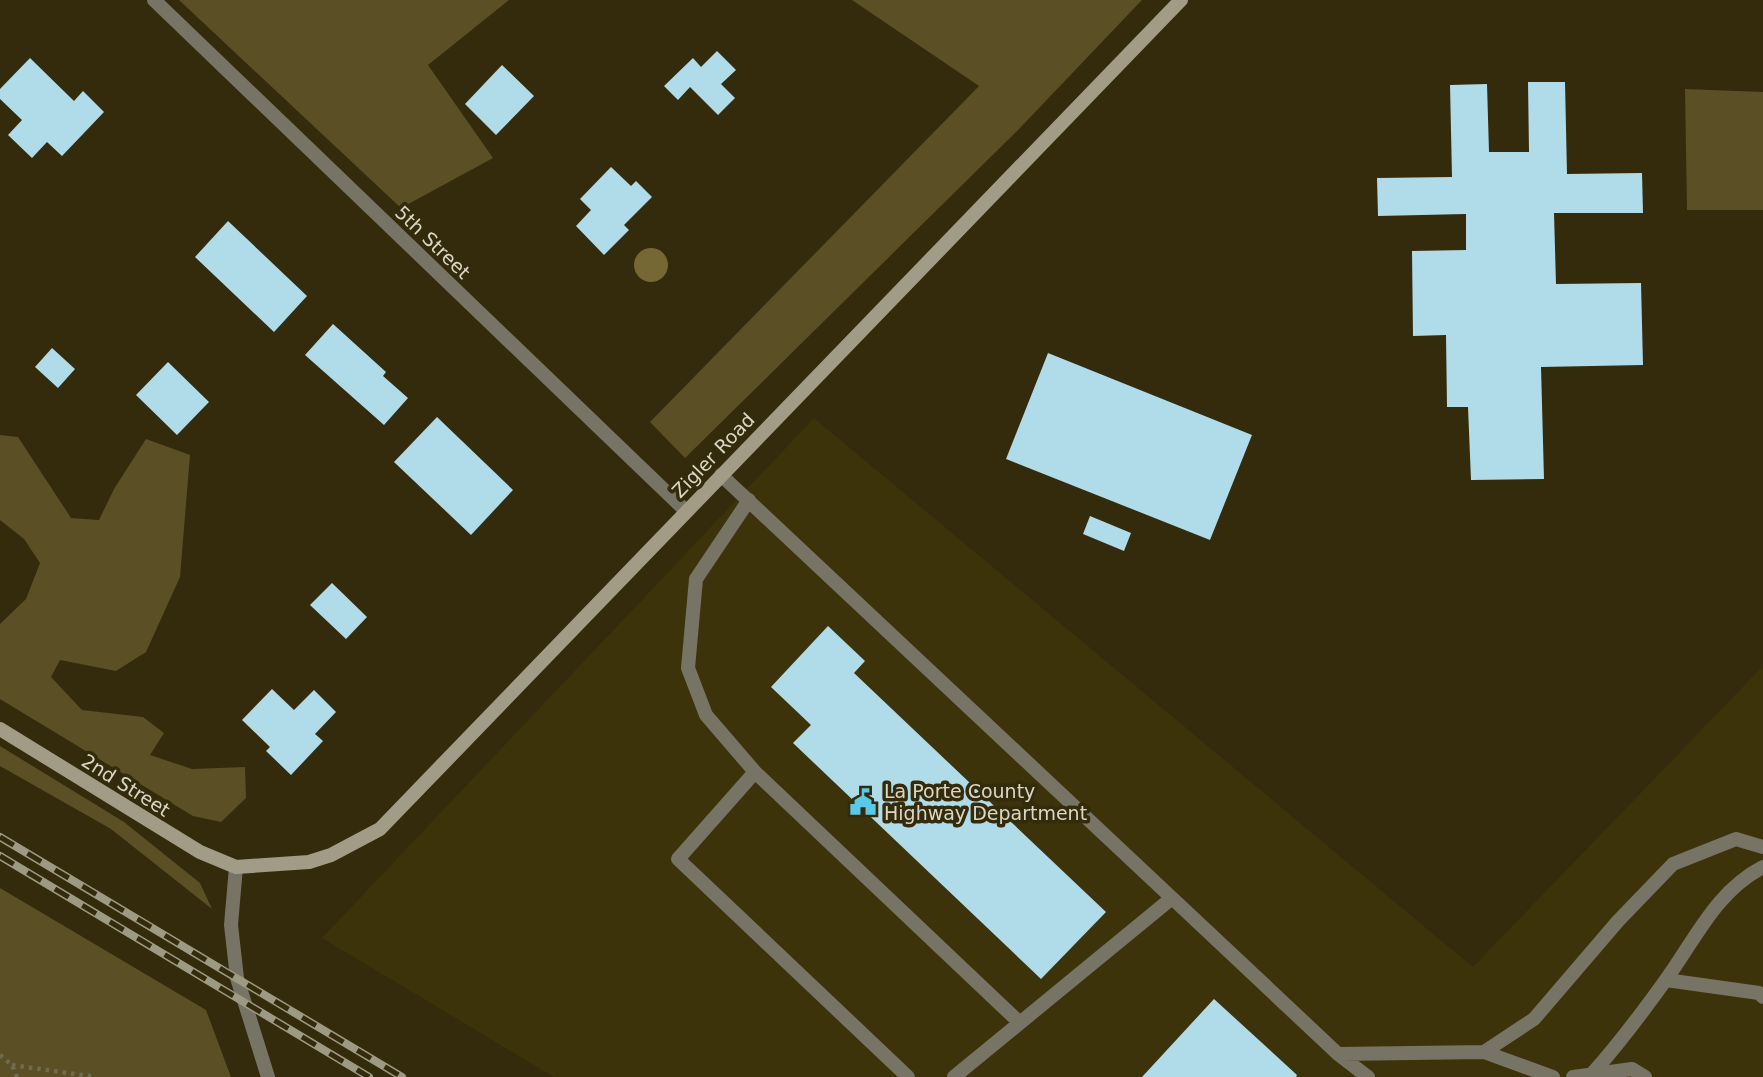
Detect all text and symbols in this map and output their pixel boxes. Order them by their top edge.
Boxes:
street label: 5th Street [391,201,475,283]
street label: Zigler Road [667,408,759,502]
street label: 2nd Street [78,749,174,821]
place label: La Porte County Highway Department [884,780,1087,824]
public building icon: La Porte County Highway Department [848,787,878,817]

